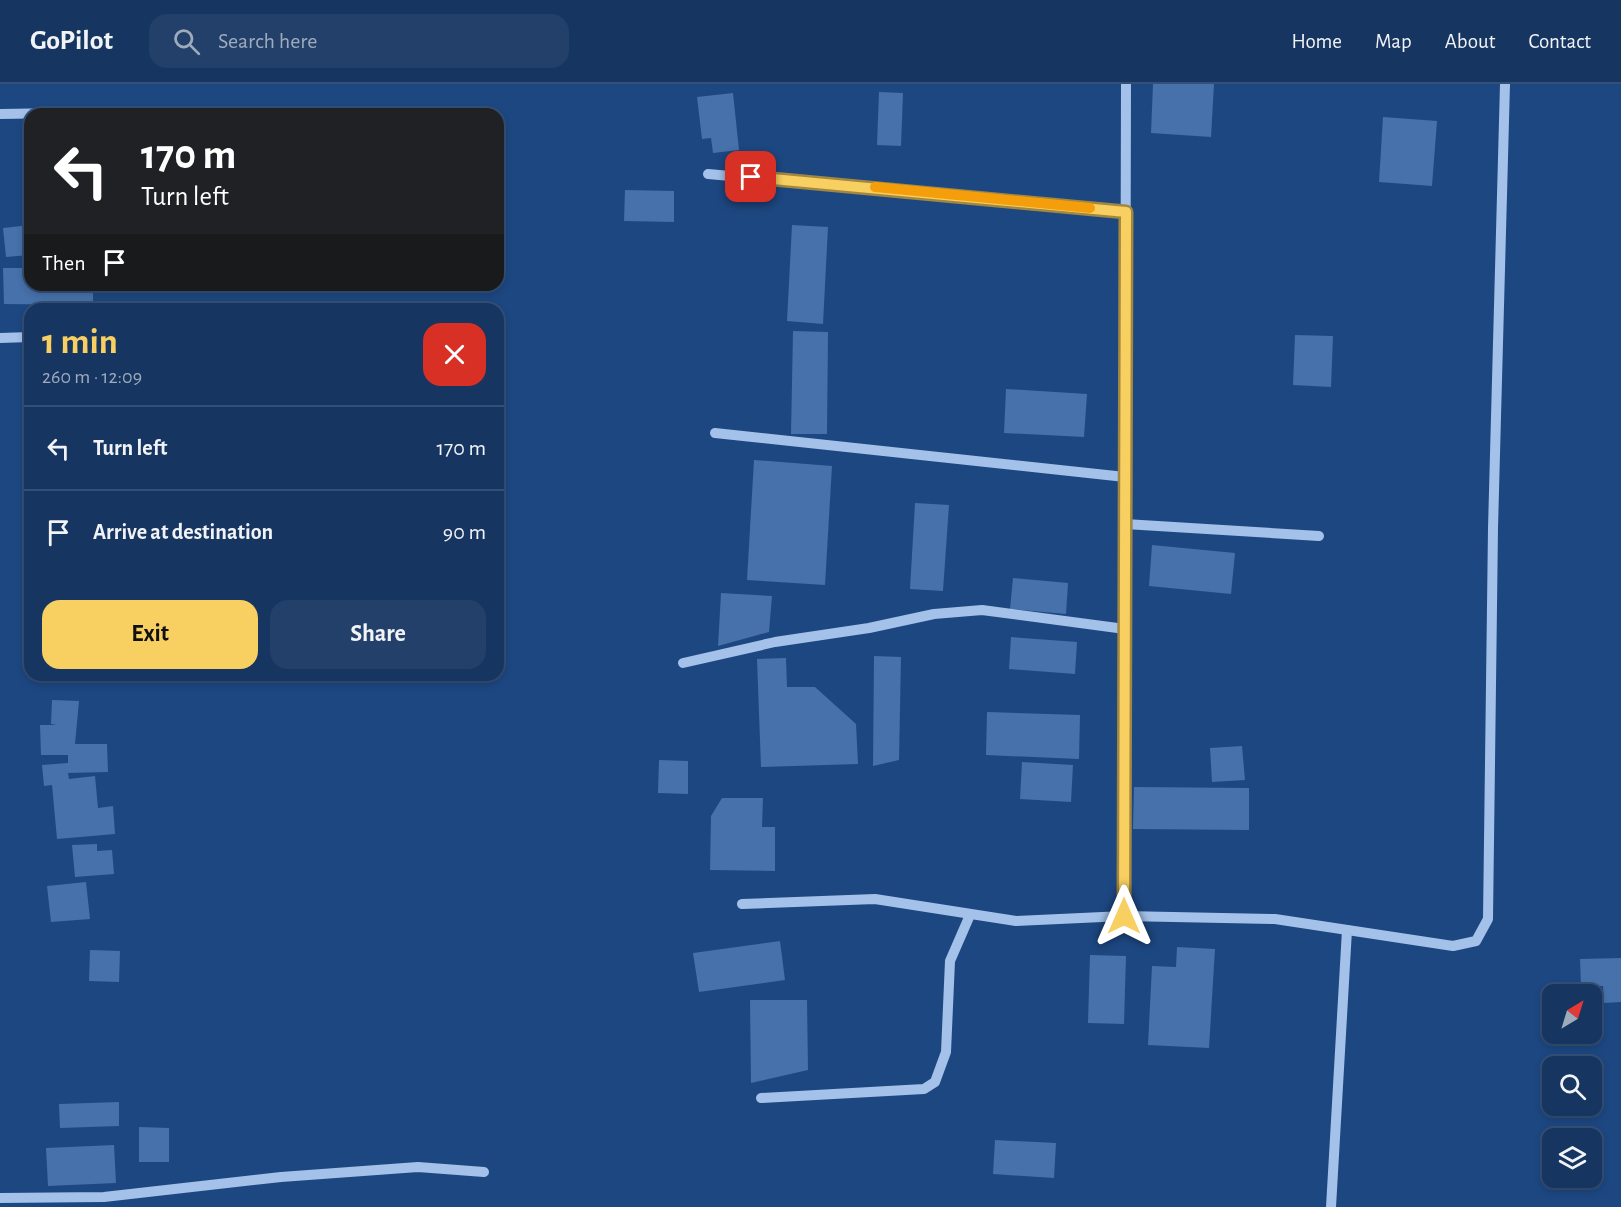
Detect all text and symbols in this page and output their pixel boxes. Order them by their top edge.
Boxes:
search box [149,14,569,68]
icon: search [170,25,203,58]
text: GoPilot [30,27,113,55]
text: Search here [218,30,318,52]
text: Home [1291,31,1342,52]
text: Map [1375,31,1412,52]
text: About [1445,31,1495,52]
text: Contact [1528,31,1591,52]
icon: left [42,132,120,210]
text: 170 m [141,134,236,176]
pin [725,151,776,202]
icon: arrive [734,160,767,193]
text: Turn left [141,183,229,210]
icon: arrive [98,246,131,279]
text: Then [42,252,86,274]
button: close [423,323,486,386]
text: 1 min [42,324,118,360]
text: 260 m · 12:09 [42,367,142,387]
icon: left [42,432,75,465]
text: Turn left [93,437,167,459]
text: 170 m [436,437,486,459]
icon: arrive [42,516,75,549]
text: Arrive at destination [93,521,273,543]
text: 90 m [443,521,486,543]
button: Exit [42,600,258,669]
button: Share [270,600,486,669]
position arrow [1092,884,1156,948]
north arrow [1542,984,1602,1044]
map controls [1542,984,1602,1188]
button: search [1542,1056,1602,1116]
button: layers [1542,1128,1602,1188]

